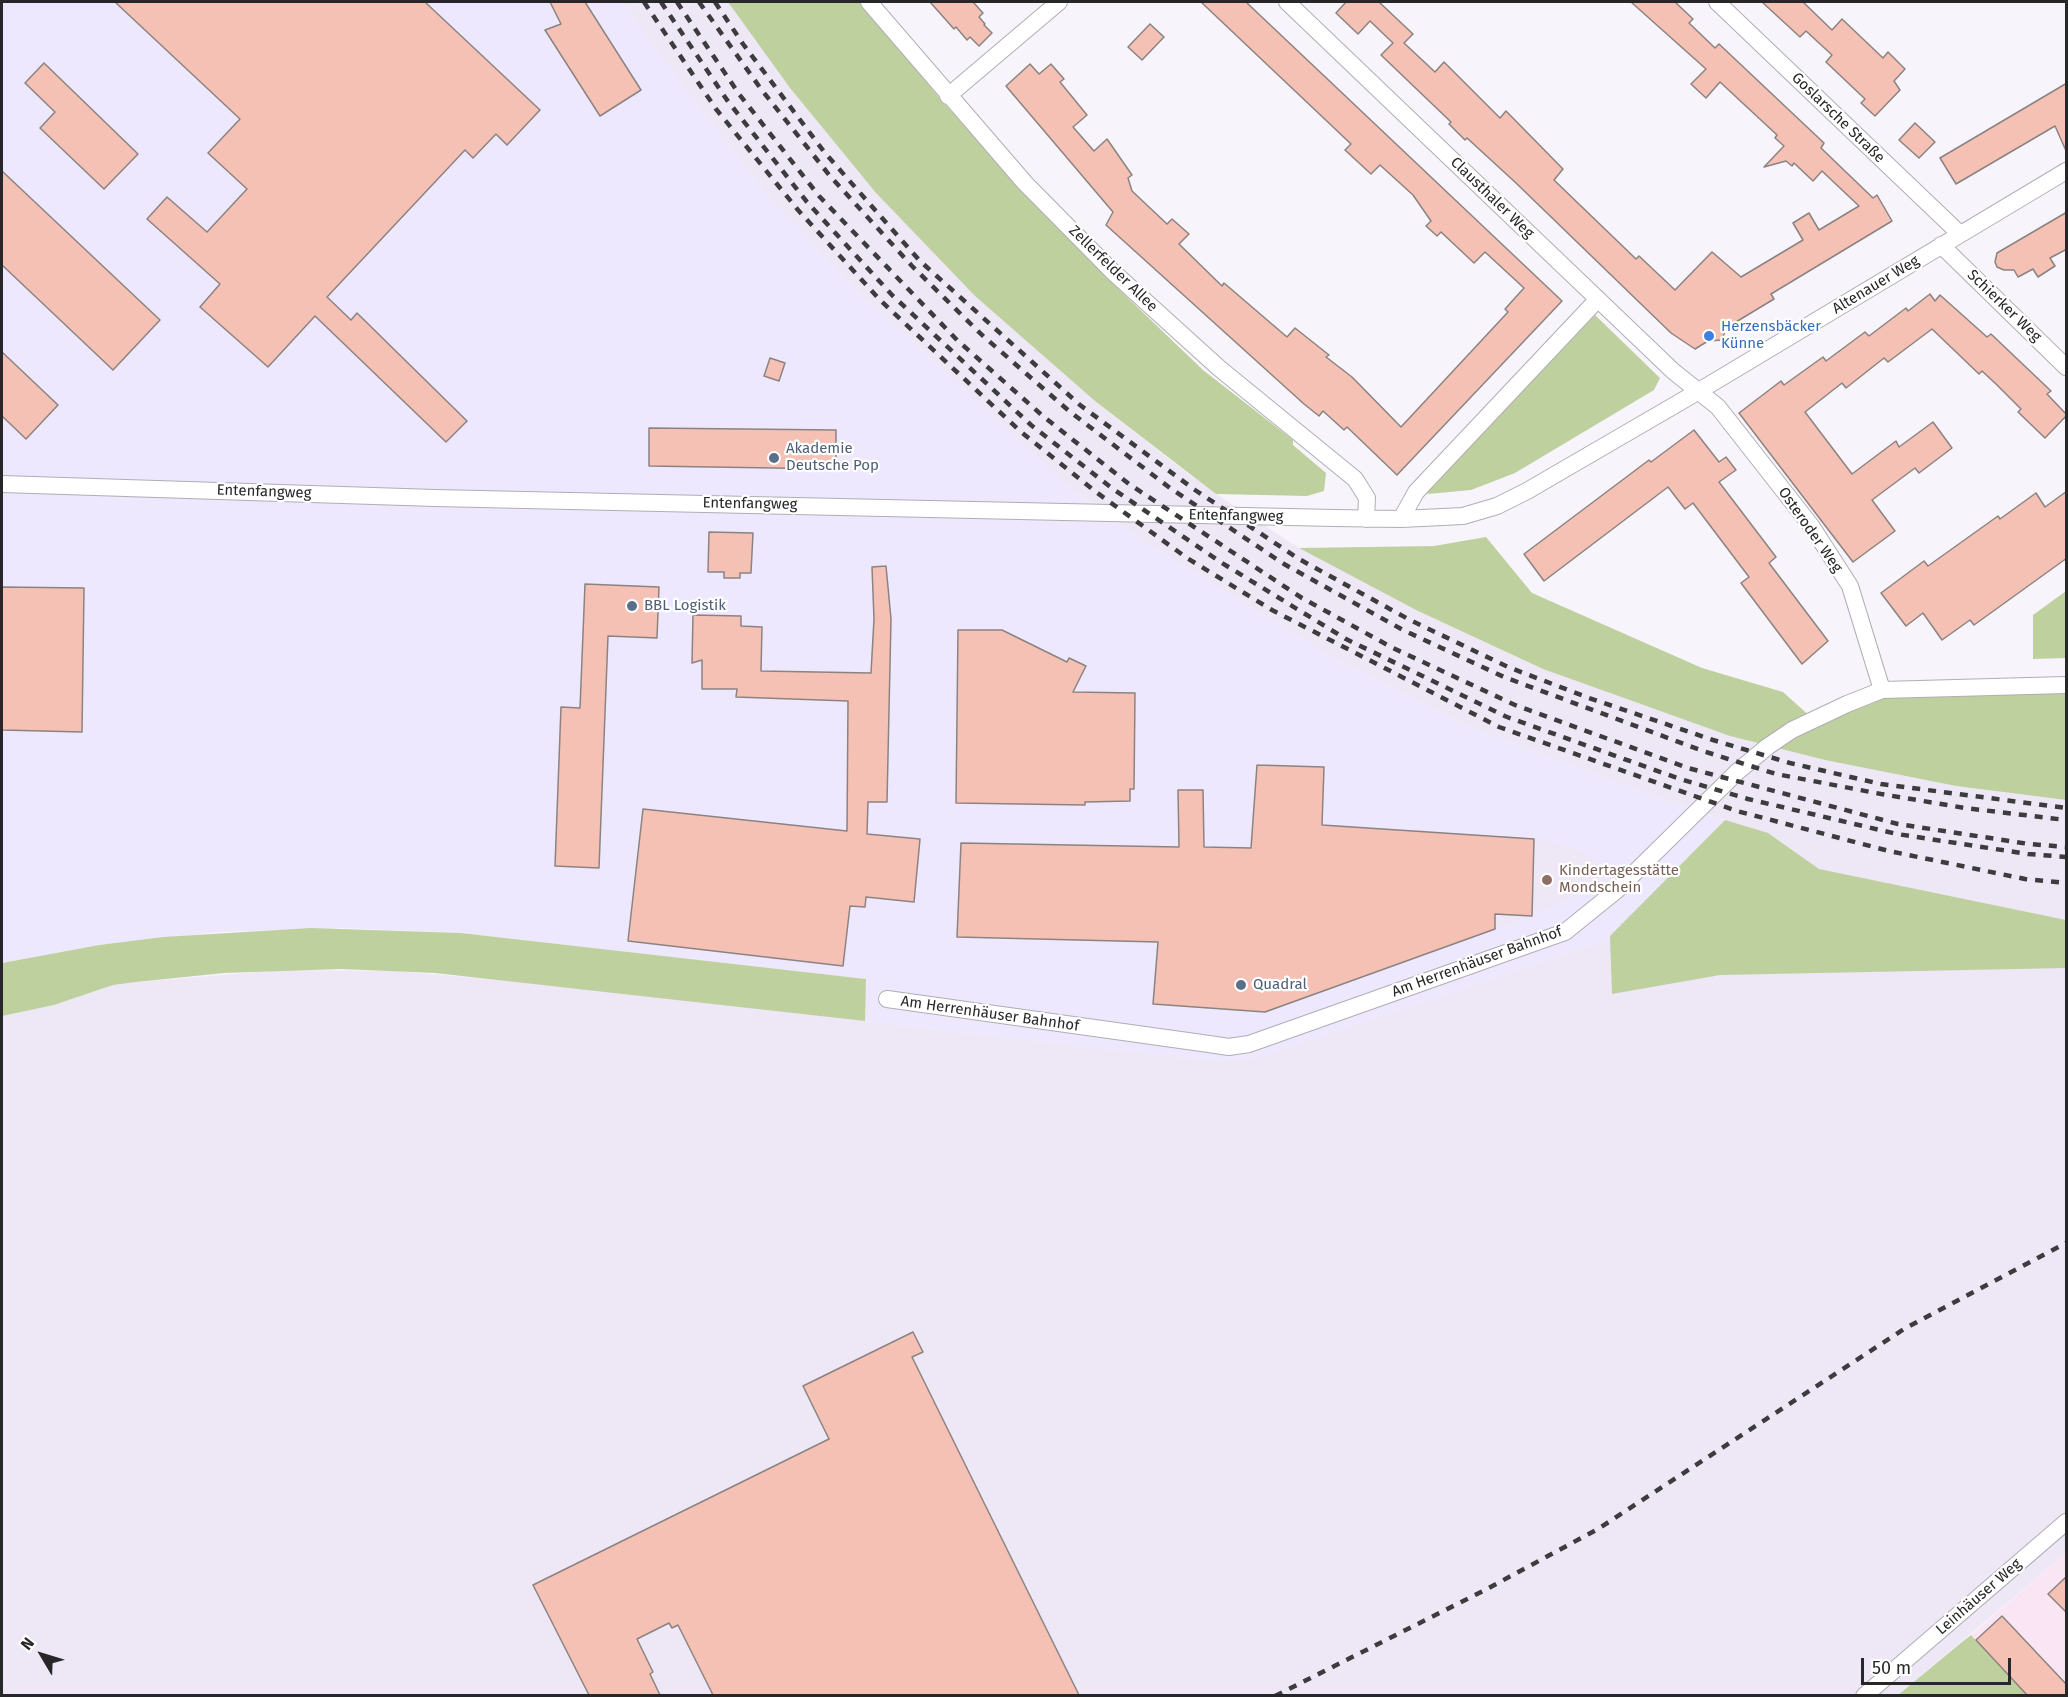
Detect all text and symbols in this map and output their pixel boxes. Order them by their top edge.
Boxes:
street label: Goslarsche Straße [1788,69,1888,167]
street label: Clausthaler Weg [1446,154,1538,242]
street label: Zellerfelder Allee [1065,222,1161,316]
street label: Altenauer Weg [1829,252,1923,318]
street label: Schierker Weg [1963,266,2045,346]
place label: Herzensbäcker Künne [1721,318,1821,353]
marker: Herzensbäcker Künne [1702,329,1716,343]
place label: Akademie Deutsche Pop [786,440,879,475]
marker: Akademie Deutsche Pop [767,451,781,465]
street label: Entenfangweg [216,481,312,503]
street label: Osteroder Weg [1774,484,1846,576]
street label: Entenfangweg [702,494,798,514]
street label: Entenfangweg [1188,506,1284,526]
place label: BBL Logistik [644,597,726,615]
marker: BBL Logistik [625,599,639,613]
place label: Kindertagesstätte Mondschein [1559,862,1679,897]
marker: Kindertagesstätte Mondschein [1540,873,1554,887]
street label: Am Herrenhäuser Bahnhof [1389,923,1565,1001]
place label: Quadral [1253,976,1307,994]
marker: Quadral [1234,978,1248,992]
street label: Am Herrenhäuser Bahnhof [900,993,1080,1035]
street label: Leinhäuser Weg [1933,1555,2025,1639]
north arrow [12,1625,72,1685]
text: N [17,1634,38,1654]
scale bar [1864,1646,2014,1684]
text: 50 m [1872,1657,1911,1679]

